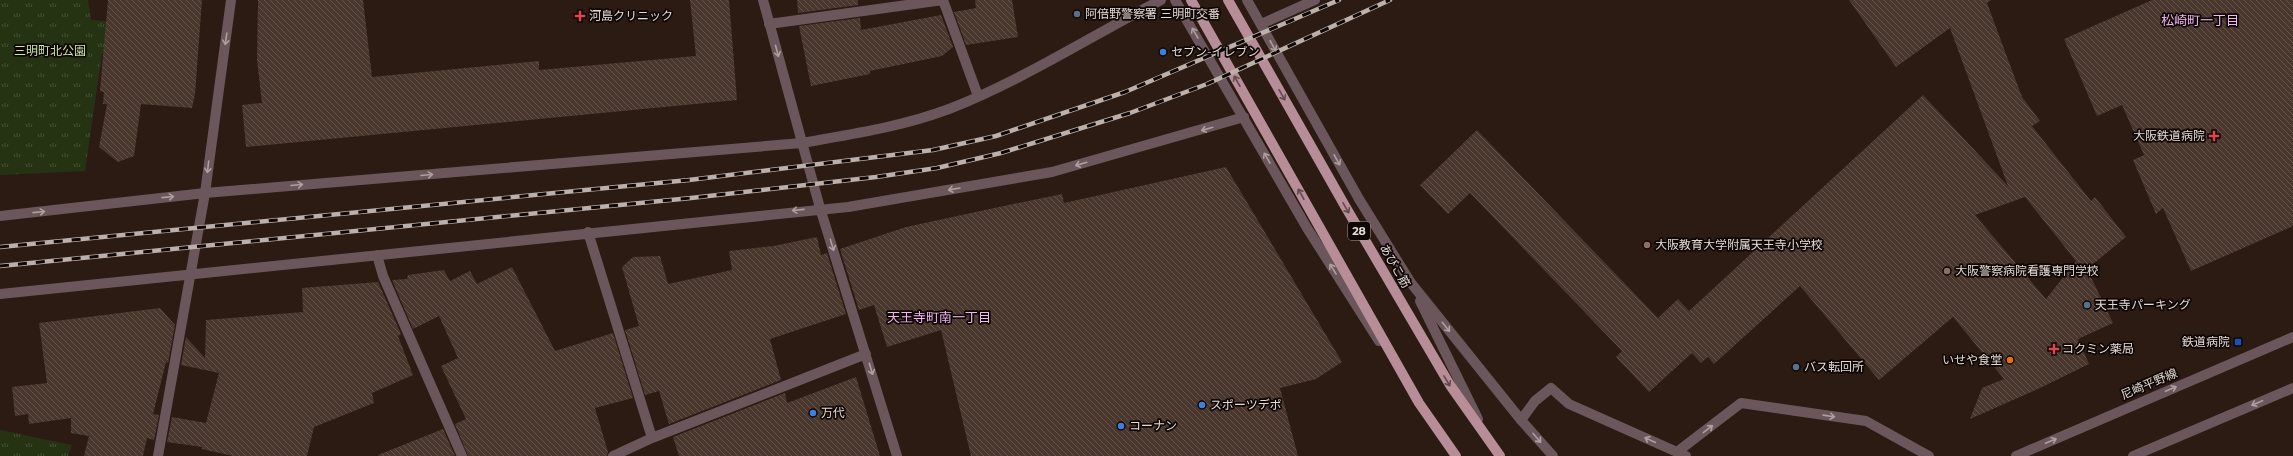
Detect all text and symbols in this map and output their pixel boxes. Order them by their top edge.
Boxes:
place label: 阿倍野警察署 三明町交番 [1085,6,1220,21]
place label: 河島クリニック [589,8,673,23]
marker: 阿倍野警察署 三明町交番 [1072,9,1082,19]
marker: 河島クリニック [574,10,586,22]
district label: 松崎町一丁目 [2161,12,2239,28]
one-way arrow [1190,27,1198,39]
one-way arrow [222,32,230,45]
one-way arrow [1270,40,1278,52]
park label: 三明町北公園 [14,43,86,58]
one-way arrow [773,44,781,57]
place label: セブン-イレブン [1171,44,1260,59]
marker: セブン-イレブン [1158,47,1168,57]
one-way arrow [1232,75,1240,87]
one-way arrow [1279,89,1287,101]
one-way arrow [1200,126,1213,133]
place label: 大阪鉄道病院 [2133,128,2205,143]
marker: 大阪鉄道病院 [2208,130,2220,142]
one-way arrow [1263,152,1271,164]
one-way arrow [1333,154,1341,166]
one-way arrow [204,161,212,174]
one-way arrow [1075,161,1088,168]
one-way arrow [420,171,433,178]
one-way arrow [290,182,303,189]
one-way arrow [948,185,961,193]
one-way arrow [1296,188,1304,200]
one-way arrow [161,194,174,201]
one-way arrow [1343,202,1351,214]
one-way arrow [792,207,805,214]
one-way arrow [32,208,45,216]
road number: 28 [1348,222,1370,240]
place label: 大阪教育大学附属天王寺小学校 [1655,237,1823,252]
one-way arrow [829,239,836,252]
marker: 大阪教育大学附属天王寺小学校 [1642,240,1652,250]
street label: あびこ筋 [1377,241,1414,290]
place label: 大阪警察病院看護専門学校 [1955,263,2099,278]
one-way arrow [1329,264,1338,275]
marker: 大阪警察病院看護専門学校 [1942,266,1952,276]
place label: 天王寺パーキング [2095,297,2191,312]
marker: 天王寺パーキング [2082,300,2092,310]
district label: 天王寺町南一丁目 [887,309,991,325]
one-way arrow [1442,321,1450,332]
place label: 鉄道病院 [2182,334,2230,349]
marker: 鉄道病院 [2233,337,2243,347]
place label: コクミン薬局 [2062,341,2134,356]
marker: コクミン薬局 [2049,344,2059,354]
place label: いせや食堂 [1942,352,2002,367]
marker: いせや食堂 [2005,355,2015,365]
place label: バス転回所 [1804,359,1864,374]
marker: バス転回所 [1791,362,1801,372]
one-way arrow [868,363,875,376]
street label: 尼崎平野線 [2118,365,2179,402]
one-way arrow [1444,375,1452,387]
one-way arrow [2164,385,2176,393]
place label: スポーツデポ [1210,397,1282,412]
marker: スポーツデポ [1197,400,1207,410]
one-way arrow [2252,400,2264,407]
place label: 万代 [821,405,845,420]
marker: 万代 [808,408,818,418]
one-way arrow [1822,412,1835,420]
place label: コーナン [1129,418,1177,433]
marker: コーナン [1116,421,1126,431]
one-way arrow [1703,425,1714,433]
one-way arrow [1532,433,1541,443]
one-way arrow [1644,436,1656,443]
one-way arrow [2045,436,2057,444]

